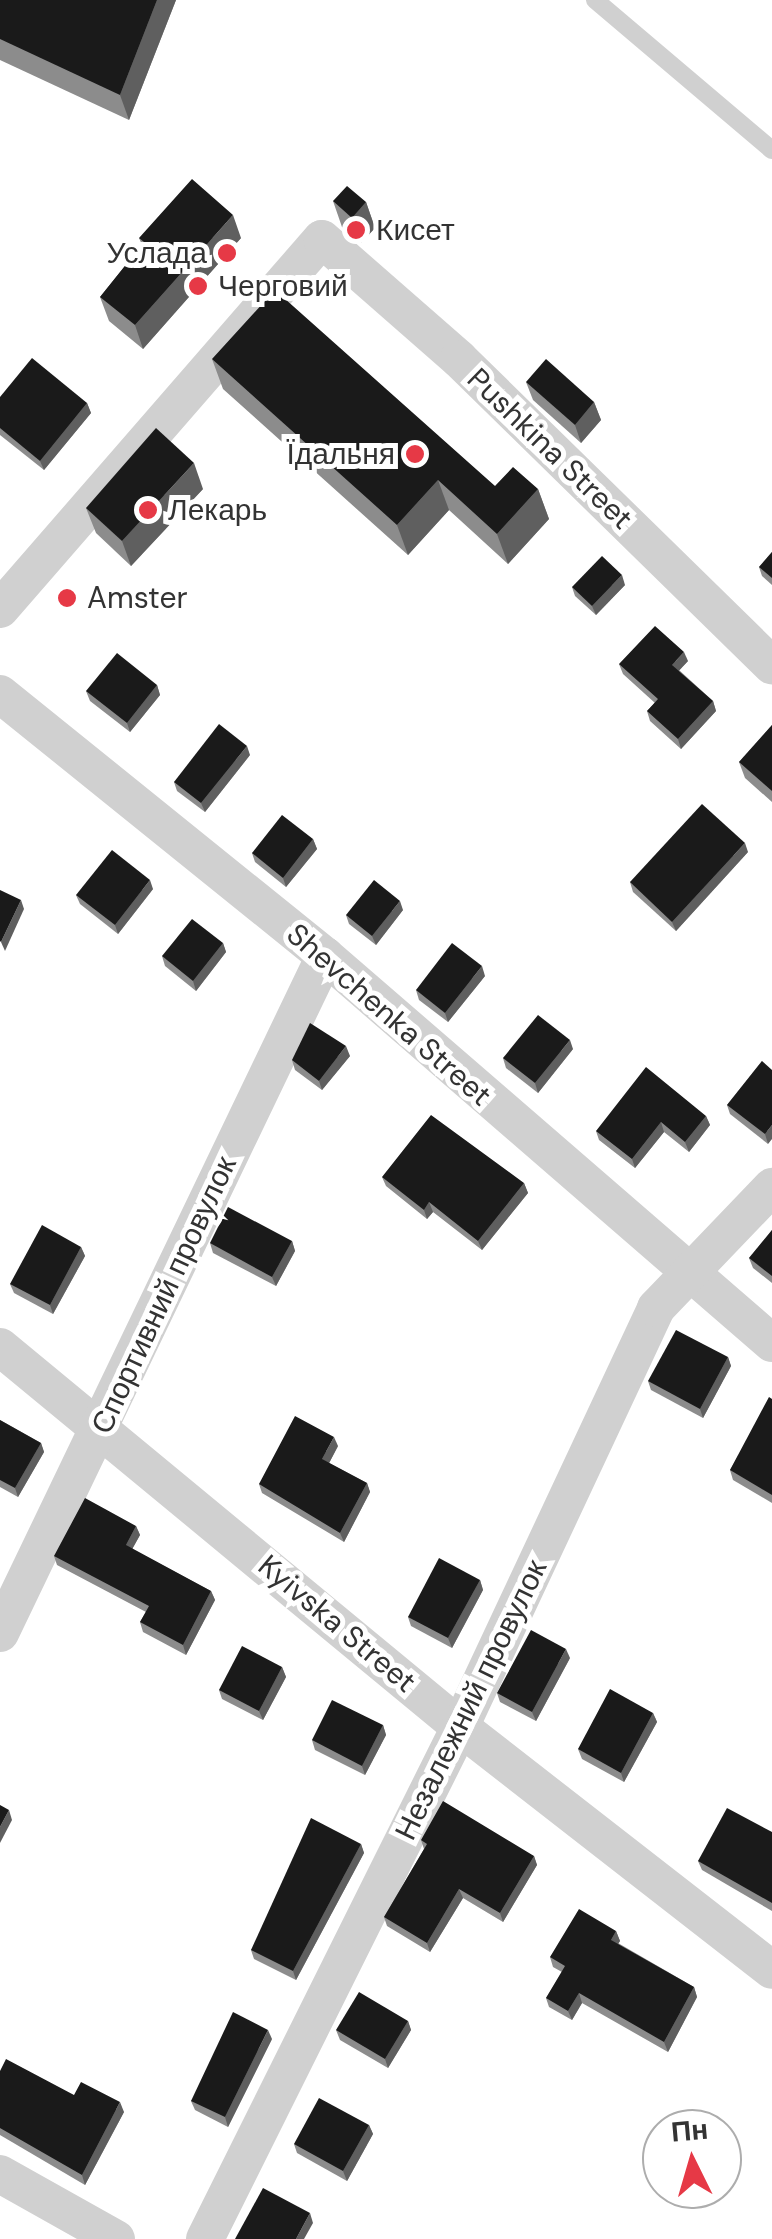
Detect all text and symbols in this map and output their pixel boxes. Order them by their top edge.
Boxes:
place label: Кисет [376,212,455,248]
marker: Кисет [345,219,367,241]
place label: Услада [107,235,207,271]
marker: Услада [216,242,238,264]
place label: Черговий [218,268,348,304]
marker: Черговий [187,275,209,297]
street label: Pushkina Street [460,361,640,537]
place label: Їдальня [287,436,395,472]
marker: Їдальня [404,443,426,465]
place label: Лекарь [168,492,267,528]
marker: Лекарь [137,499,159,521]
place label: Amster [87,580,188,616]
marker: Amster [56,587,78,609]
street label: Shevchenka Street [279,916,499,1114]
street label: Спортивний провулок [84,1151,244,1439]
street label: Kyivska Street [251,1548,423,1700]
street label: Незалежний провулок [388,1554,554,1846]
north arrow [642,2109,742,2209]
text: Пн [669,2111,710,2151]

